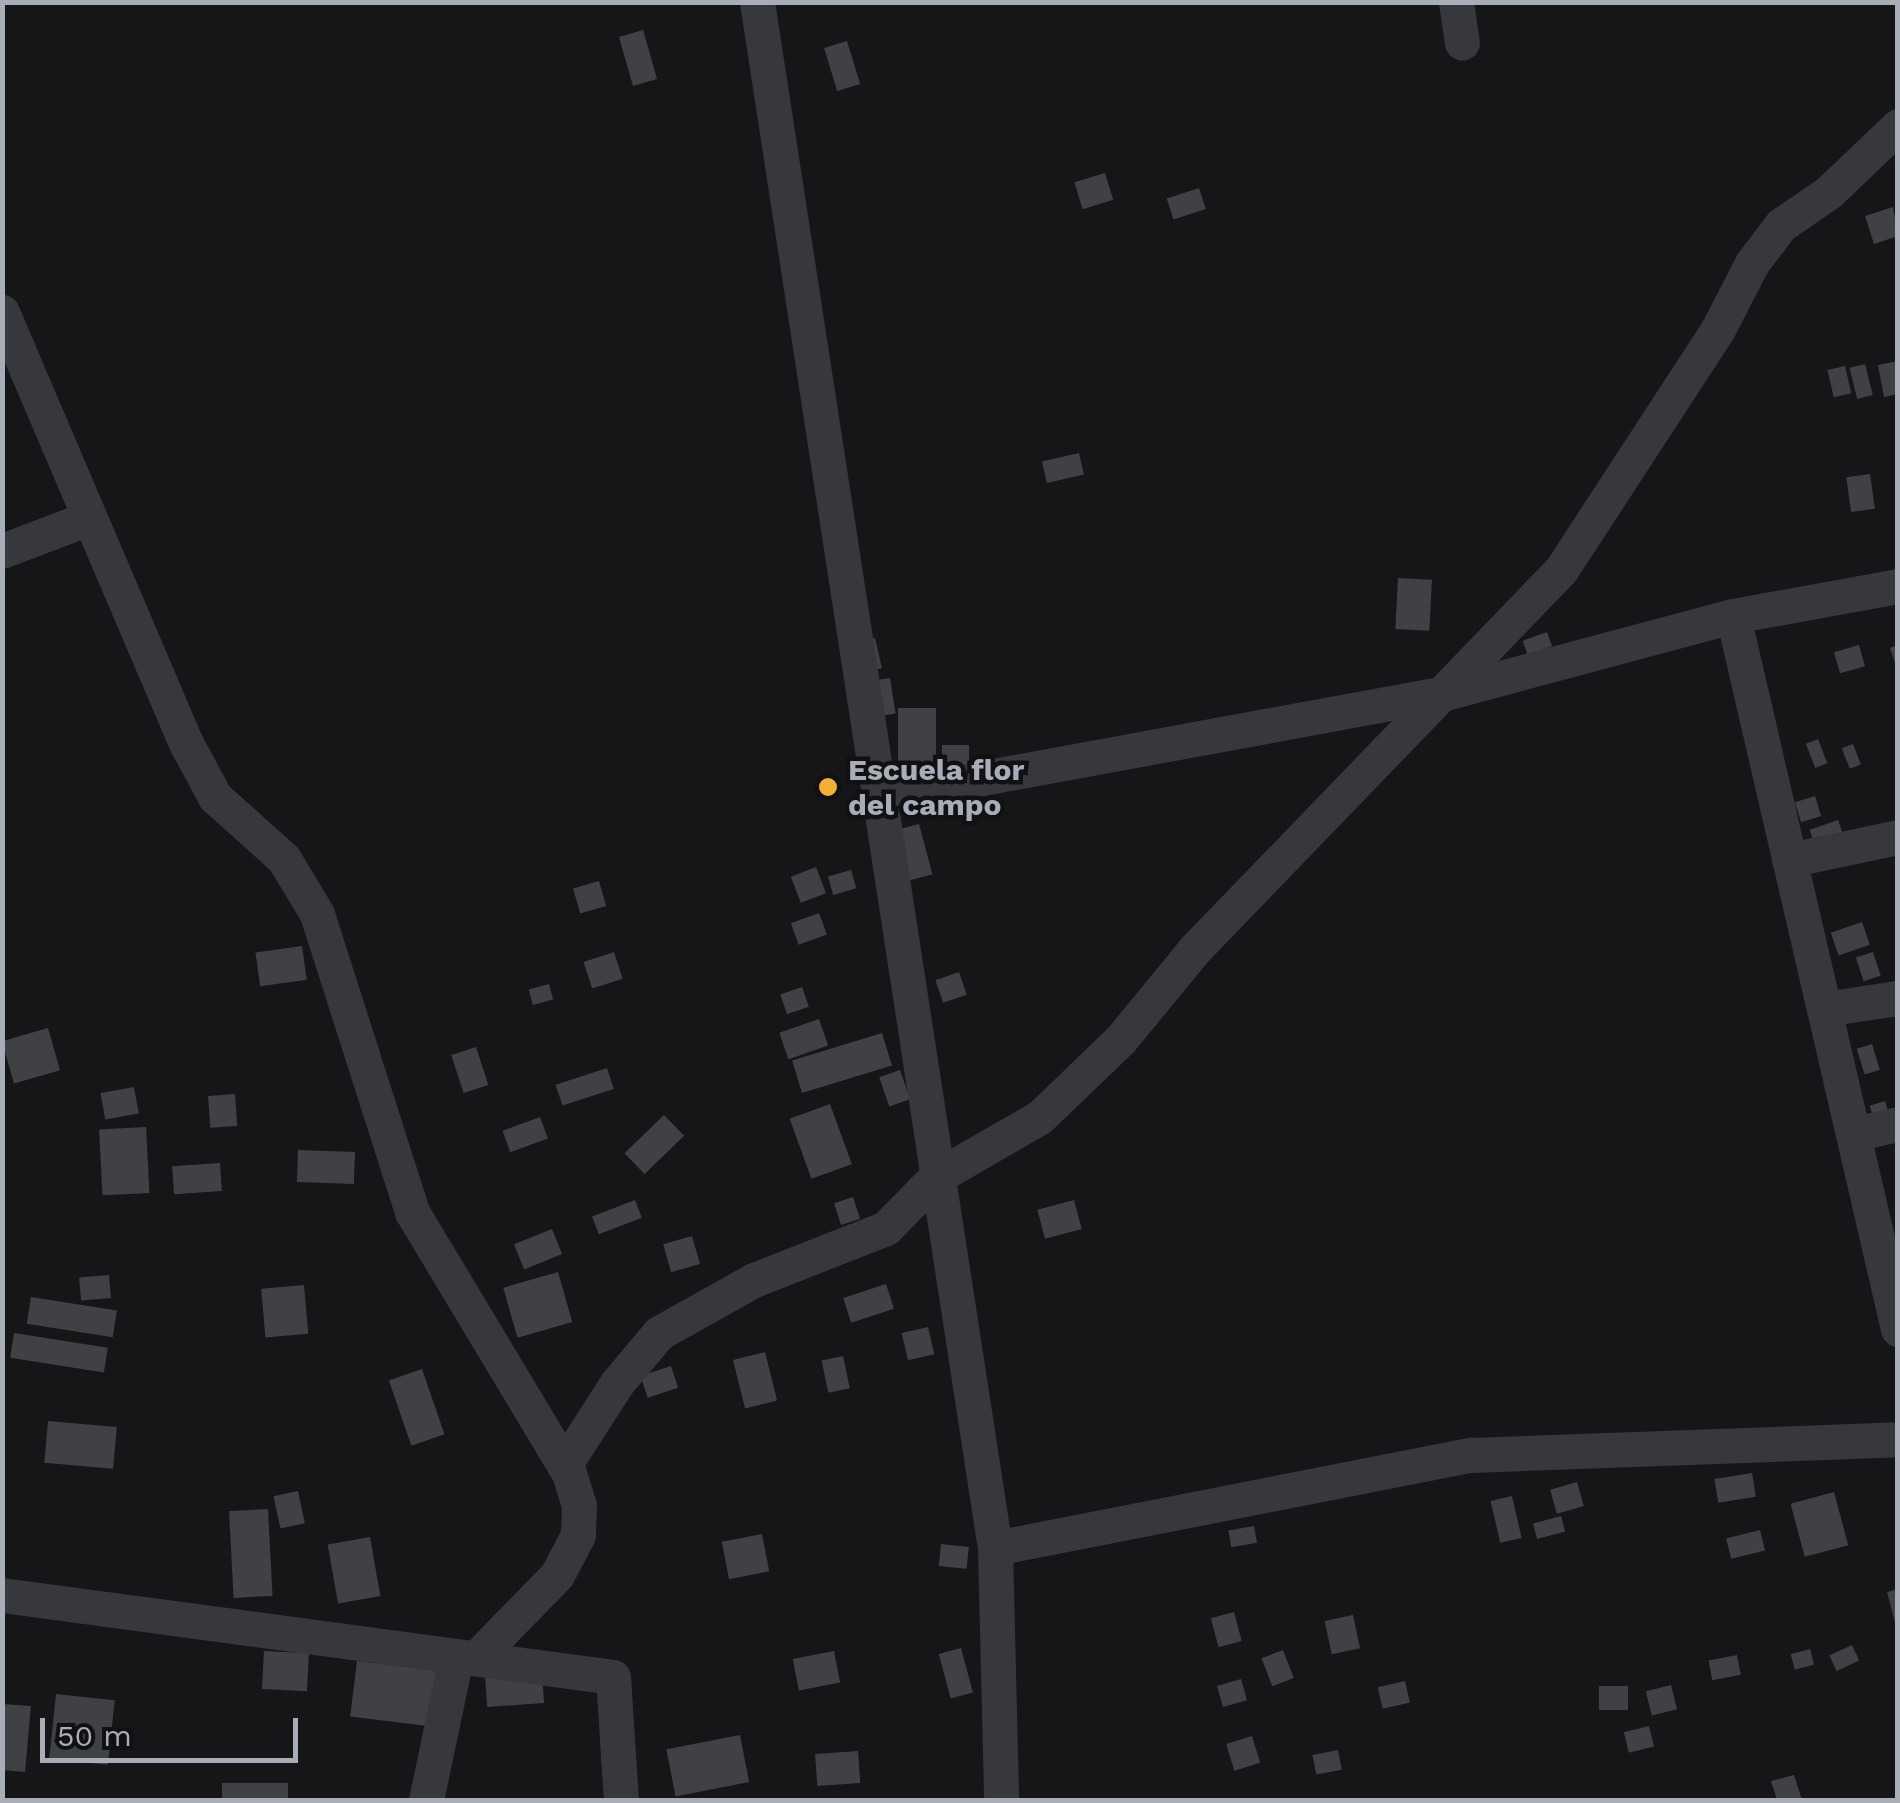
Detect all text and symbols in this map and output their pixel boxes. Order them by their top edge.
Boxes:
place label: Escuela flor del campo [848,752,1025,822]
marker: Escuela flor del campo [817,776,839,798]
scale bar [45,1698,302,1760]
text: 50 m [57,1718,132,1753]

